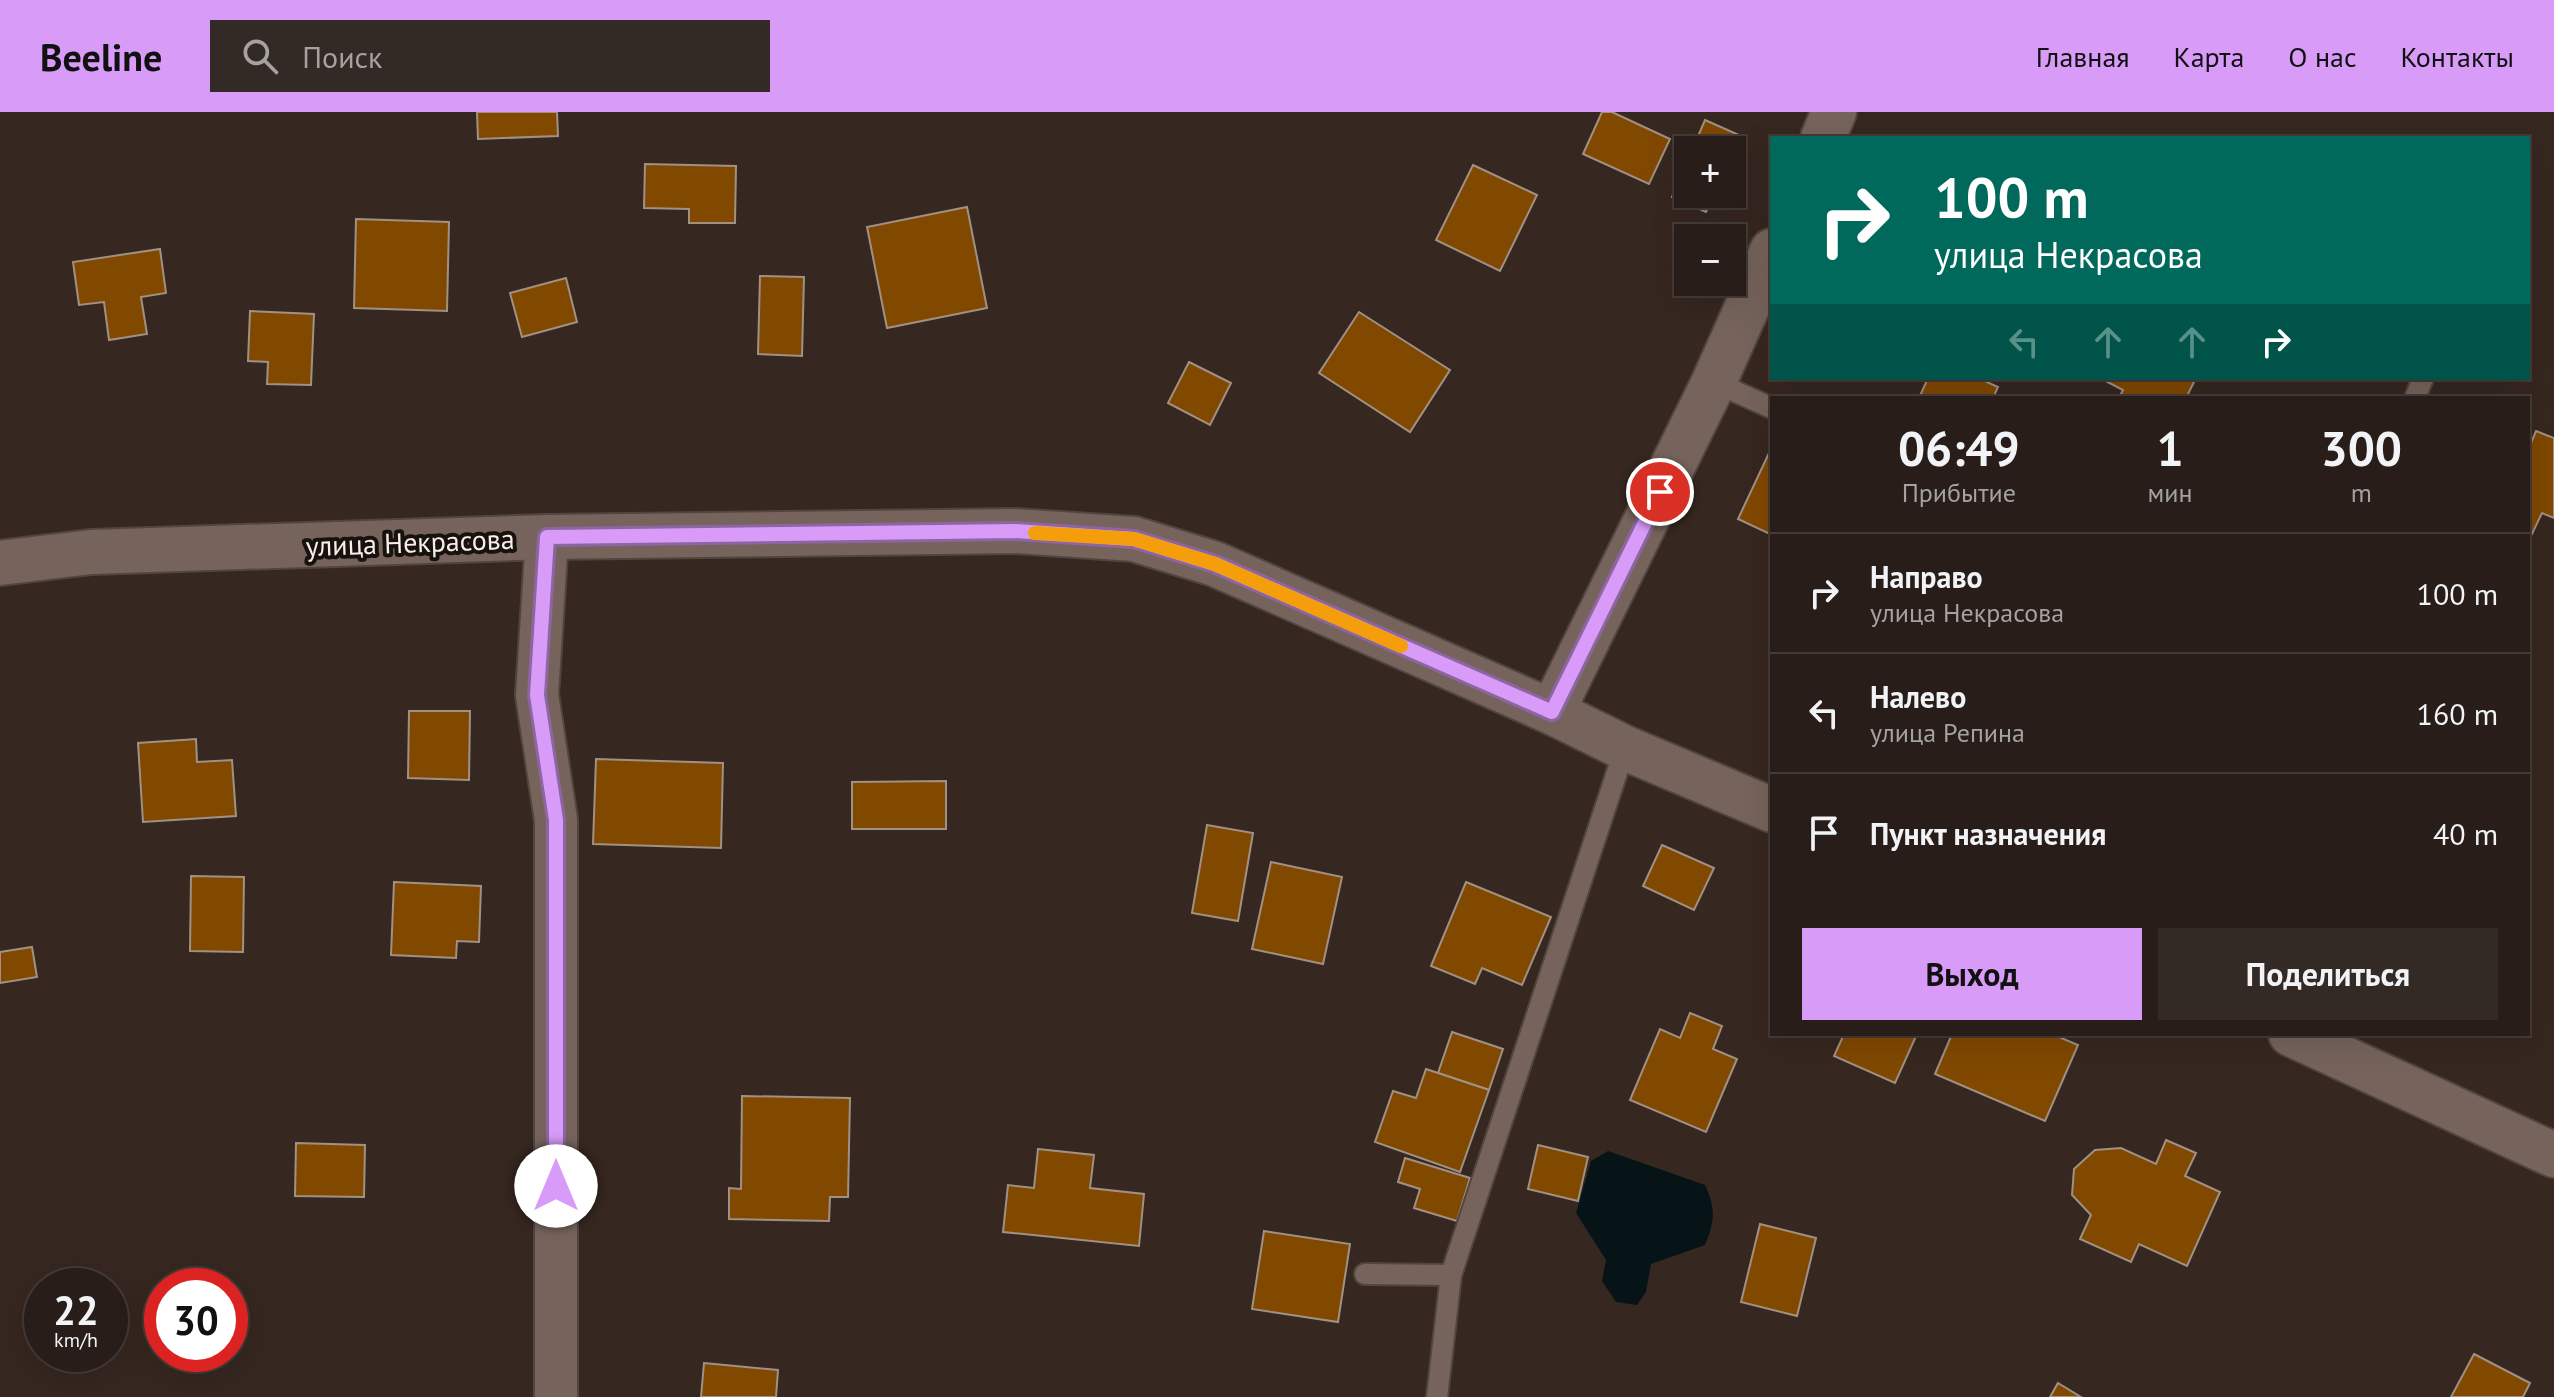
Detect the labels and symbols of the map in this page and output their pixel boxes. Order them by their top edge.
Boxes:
pin [1626,458,1694,526]
street label: улица Некрасова [305,520,515,564]
position arrow [514,1144,598,1228]
speed limit sign: 30 [144,1268,248,1372]

